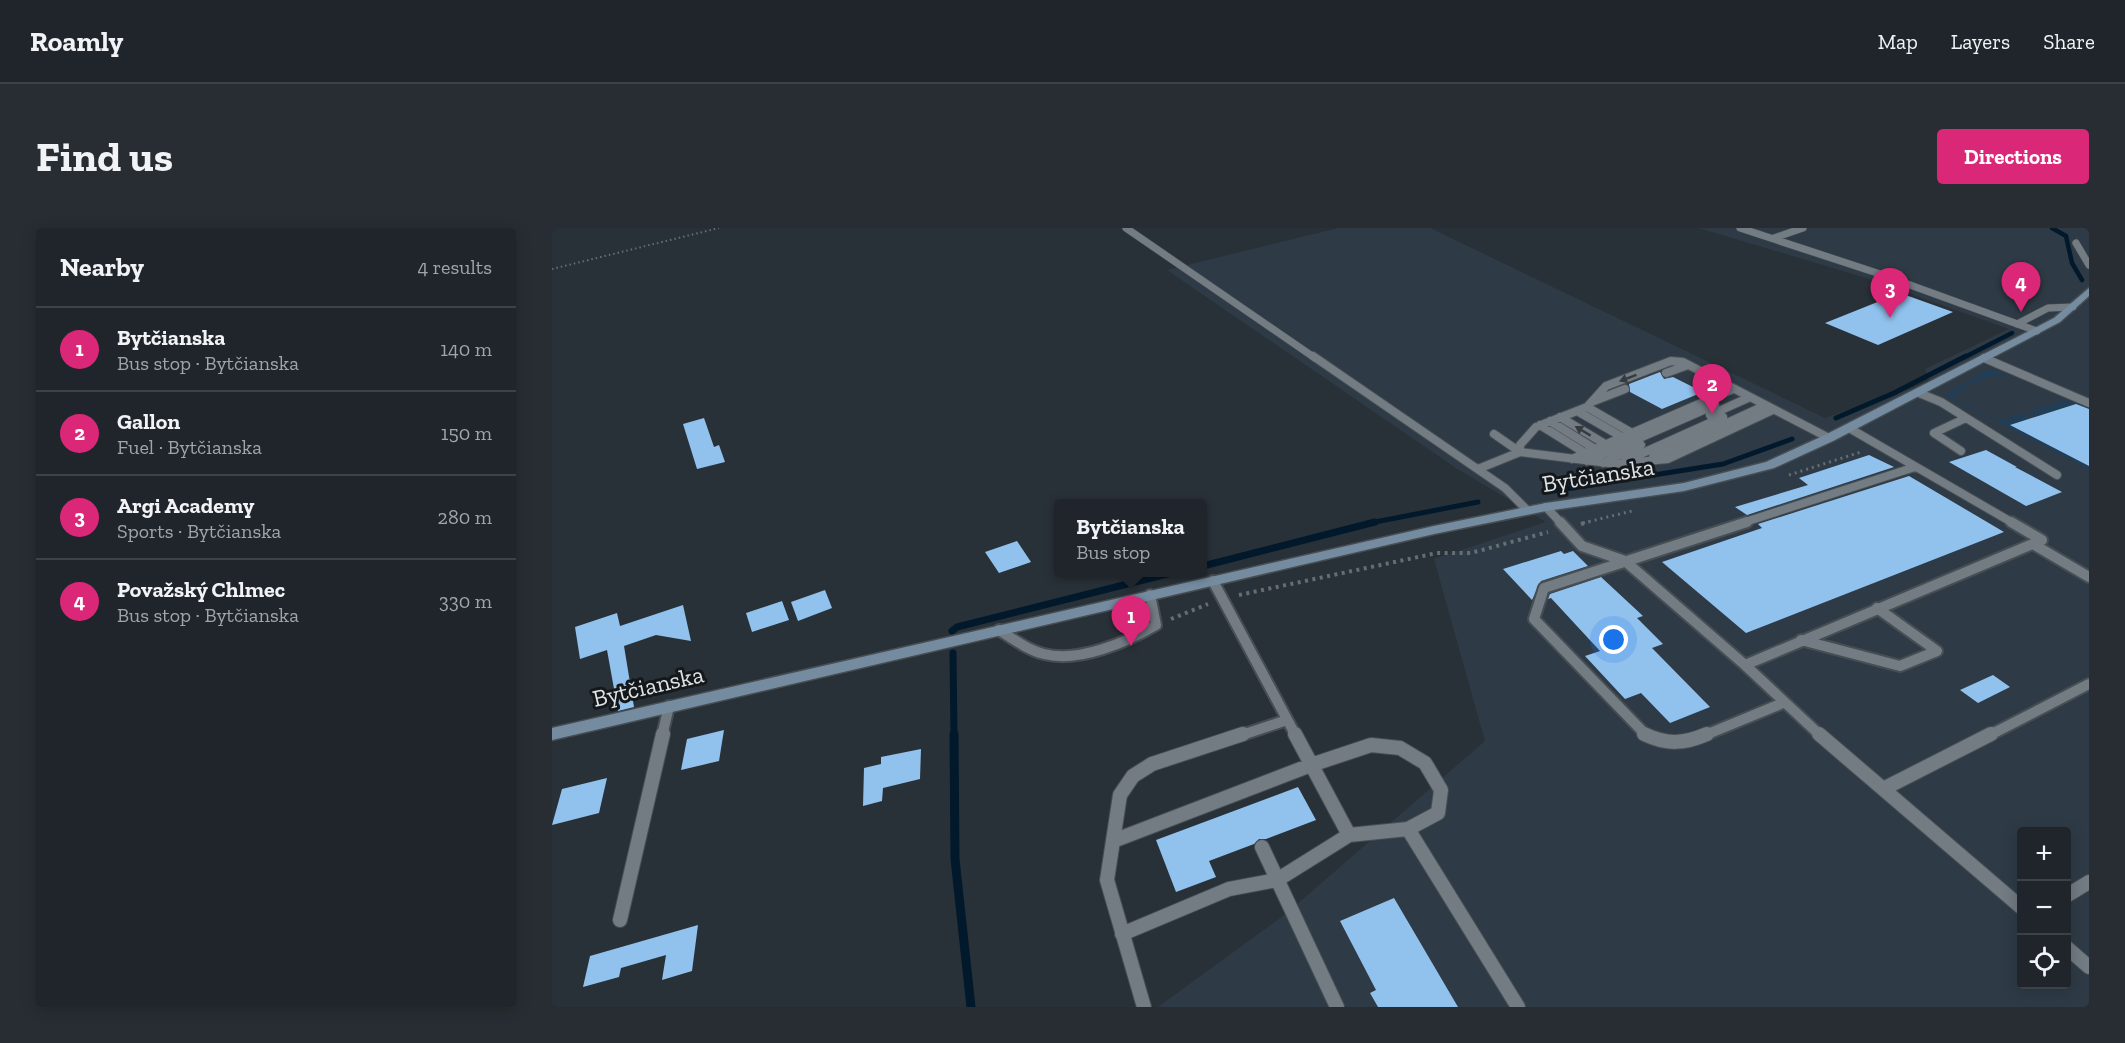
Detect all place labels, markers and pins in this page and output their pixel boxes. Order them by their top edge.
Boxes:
pin: 4 [2002,262,2040,312]
pin: 3 [1870,268,1910,318]
pin: 2 [1692,364,1732,414]
pin: 1 [1112,596,1150,646]

